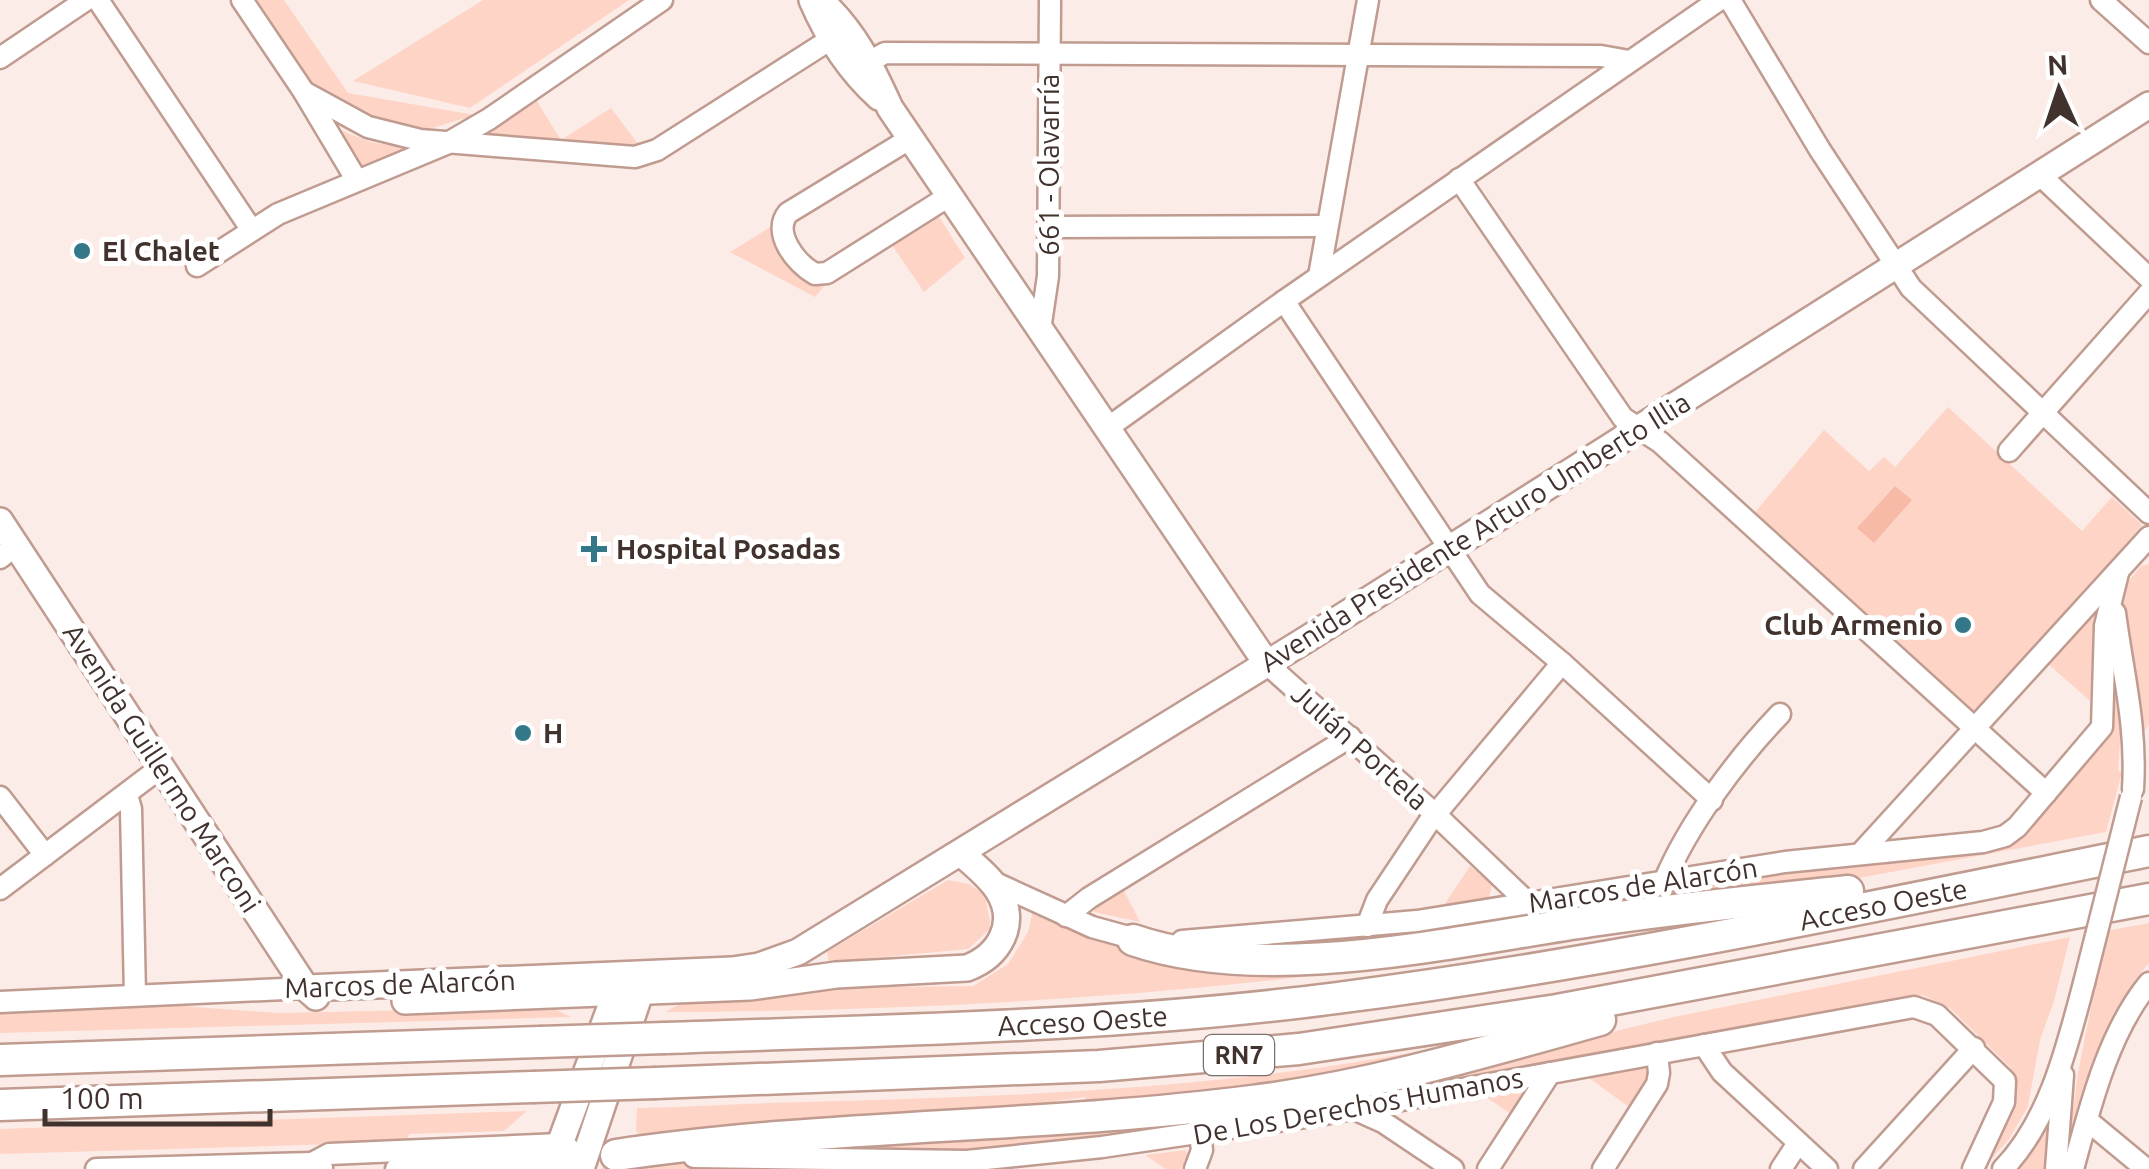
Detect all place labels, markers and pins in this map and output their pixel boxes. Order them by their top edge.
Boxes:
place label: El Chalet [102,235,220,266]
marker: El Chalet [71,240,93,262]
place label: Hospital Posadas [616,533,841,564]
marker: Hospital Posadas [581,536,607,562]
place label: Club Armenio [1764,609,1943,640]
marker: Club Armenio [1952,614,1974,636]
place label: H [543,717,563,748]
marker: H [512,722,534,744]

